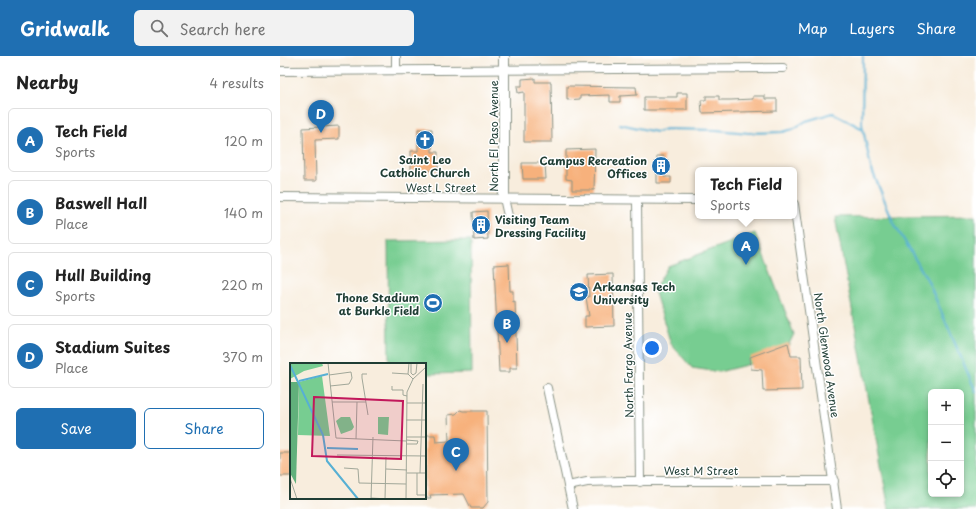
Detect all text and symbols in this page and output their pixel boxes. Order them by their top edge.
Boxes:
search box [134,10,414,46]
text: Gridwalk [20,14,110,42]
icon: search [148,17,170,39]
text: Search here [180,17,265,40]
text: Map [798,18,828,39]
text: Layers [850,18,895,39]
text: Share [917,18,956,39]
text: Nearby [16,69,78,95]
text: 4 results [210,73,264,92]
street label: North El Paso Avenue [485,80,502,192]
pin: D [308,100,334,133]
text: Tech Field [55,119,127,142]
church icon: Saint Leo Catholic Church [414,129,436,151]
text: A [25,131,35,150]
text: 120 m [224,131,263,150]
text: Sports [55,142,95,161]
place label: Saint Leo Catholic Church [380,151,470,181]
place label: Campus Recreation Offices [540,152,648,182]
building icon: Campus Recreation Offices [650,155,672,177]
popup [695,167,797,219]
text: Tech Field [710,172,782,195]
street label: West L Street [406,179,477,196]
text: Baswell Hall [55,191,147,214]
text: Sports [710,195,750,214]
text: B [26,203,34,222]
text: 140 m [224,203,263,222]
place label: Visiting Team Dressing Facility [495,211,586,241]
text: Place [55,214,88,233]
building icon: Visiting Team Dressing Facility [470,214,492,236]
pin: A [733,232,759,265]
text: Hull Building [55,263,151,286]
text: C [25,275,35,294]
text: 220 m [221,275,263,294]
place label: Arkansas Tech University [593,278,675,308]
school or university icon: Arkansas Tech University [568,281,590,303]
text: Sports [55,286,95,305]
place label: Thone Stadium at Burkle Field [336,289,419,319]
street label: North Glenwood Avenue [810,291,844,419]
sports icon: Thone Stadium at Burkle Field [422,292,444,314]
pin: B [494,310,520,343]
street label: North Fargo Avenue [619,312,637,418]
text: Stadium Suites [55,335,170,358]
your location [642,338,662,358]
text: D [25,347,35,366]
text: 370 m [222,347,263,366]
text: Place [55,358,88,377]
inset map [290,363,426,499]
map controls [928,389,964,497]
button: + [928,389,964,425]
button: Save [16,408,136,449]
button: Share [144,408,264,449]
button: − [928,425,964,461]
pin: C [443,438,469,471]
button: locate [928,461,964,497]
street label: West M Street [664,462,739,479]

